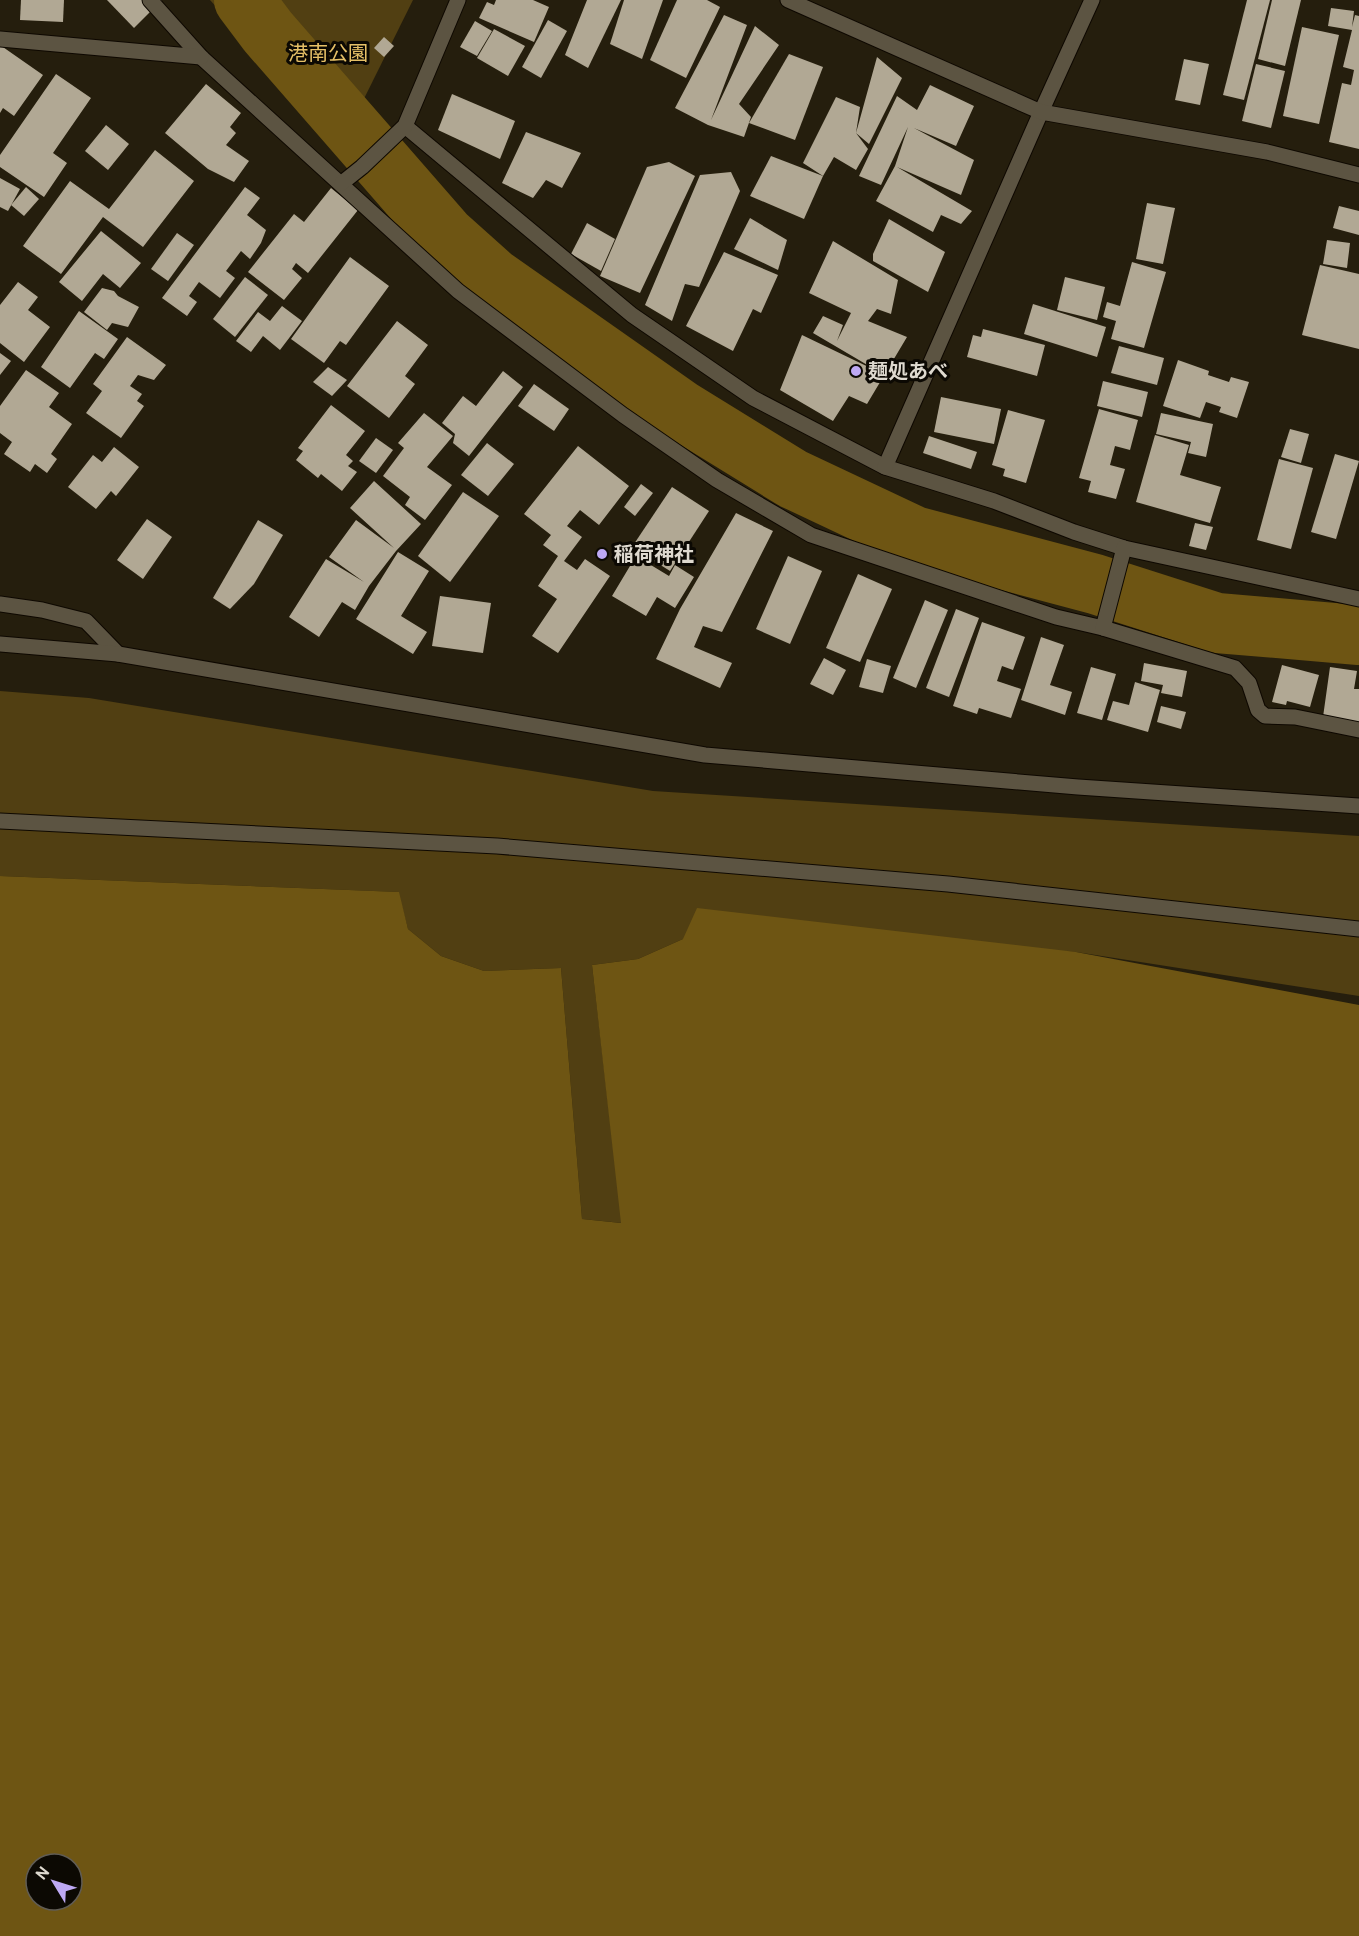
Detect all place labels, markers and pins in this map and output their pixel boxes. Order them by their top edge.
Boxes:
place label: 麺処あべ [868,360,948,386]
marker: 麺処あべ [849,364,863,378]
place label: 稲荷神社 [614,543,694,569]
marker: 稲荷神社 [595,547,609,561]

